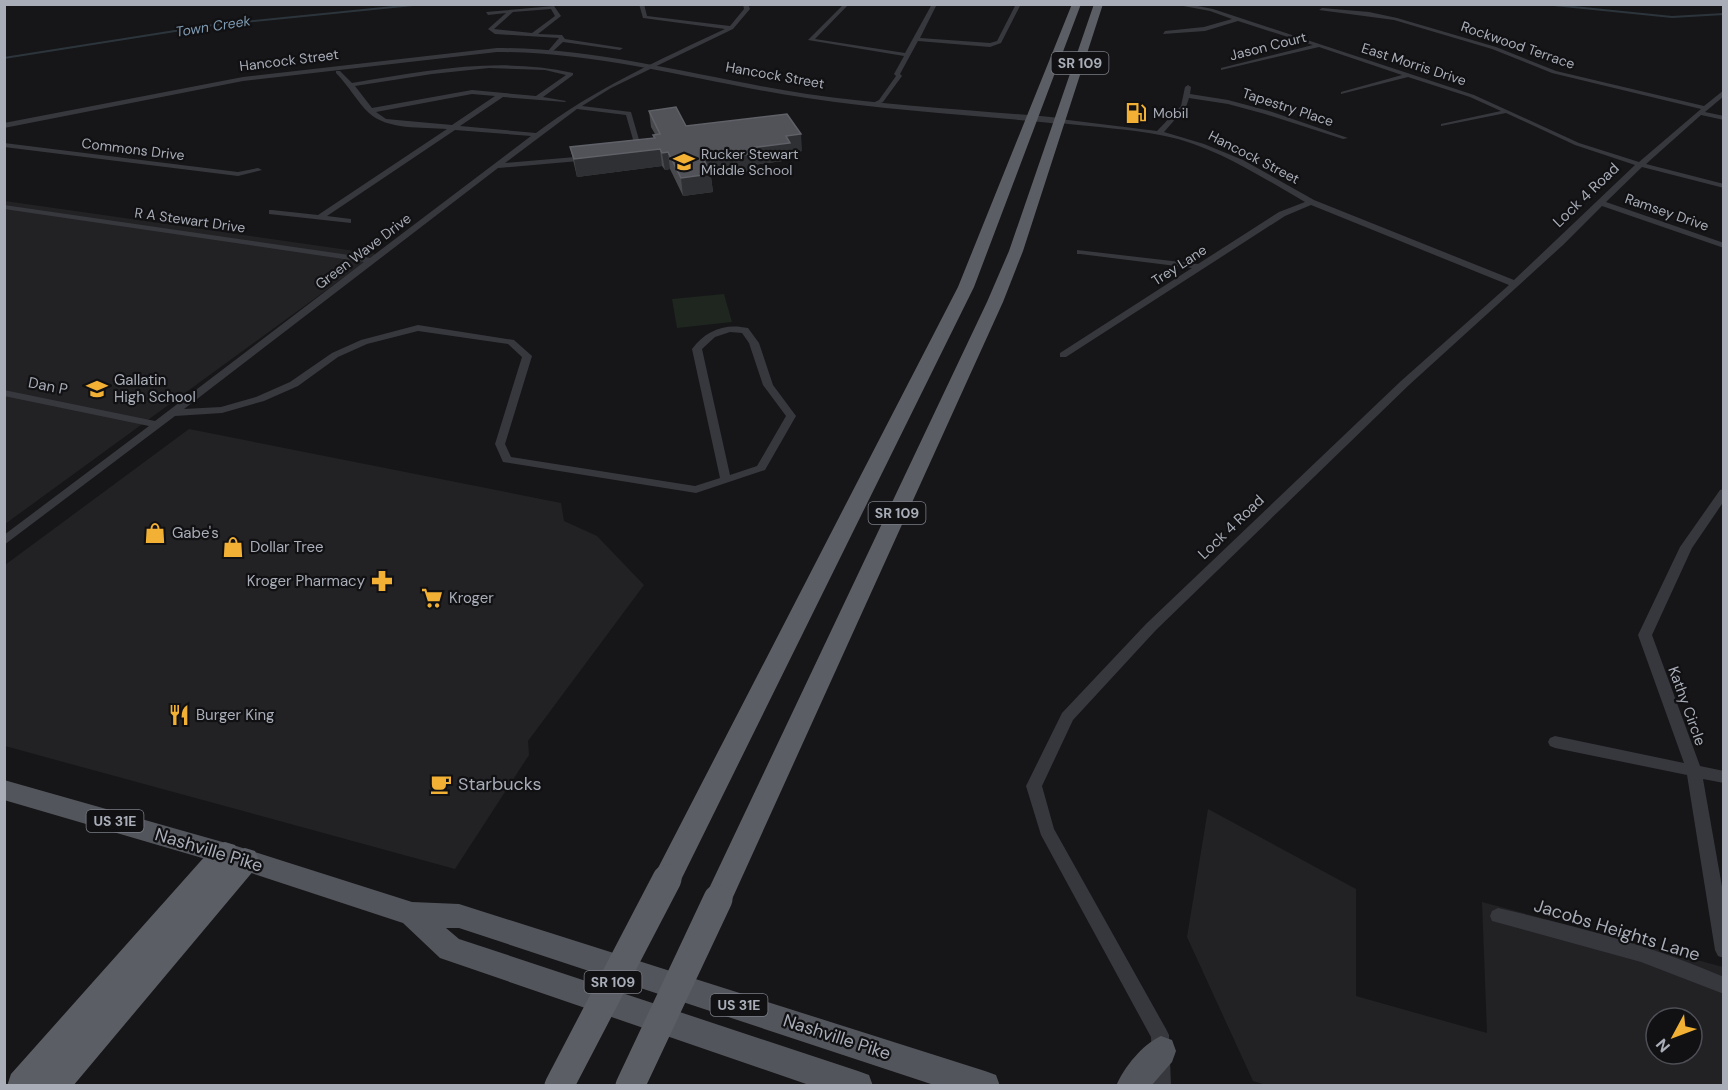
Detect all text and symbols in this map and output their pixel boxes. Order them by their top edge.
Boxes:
water label: Town Creek [174,11,253,41]
street label: Rockwood Terrace [1459,17,1577,73]
street label: Jason Court [1228,28,1308,64]
street label: East Morris Drive [1359,39,1469,89]
street label: Hancock Street [238,45,340,75]
road number: SR 109 [1052,52,1108,74]
street label: Hancock Street [724,57,826,93]
street label: Tapestry Place [1240,84,1336,130]
fuel station icon: Mobil [1124,101,1148,125]
place label: Mobil [1153,104,1188,122]
street label: Hancock Street [1205,126,1303,188]
street label: Commons Drive [81,134,186,164]
place label: Rucker Stewart Middle School [701,145,799,179]
school or university icon: Rucker Stewart Middle School [672,150,696,174]
street label: Lock 4 Road [1549,158,1623,232]
street label: Ramsey Drive [1623,189,1711,235]
street label: R A Stewart Drive [133,203,247,237]
street label: Green Wave Drive [312,209,414,293]
street label: Trey Lane [1148,241,1210,289]
place label: Gallatin High School [114,370,196,407]
street label: Dan P [27,372,70,400]
school or university icon: Gallatin High School [85,377,109,401]
street label: Lock 4 Road [1194,490,1268,564]
road number: SR 109 [868,502,926,524]
shop icon: Gabe's [143,521,167,545]
place label: Gabe's [172,523,219,543]
shop icon: Dollar Tree [221,535,245,559]
place label: Dollar Tree [250,537,323,557]
pharmacy icon: Kroger Pharmacy [370,569,394,593]
place label: Kroger Pharmacy [247,571,366,591]
supermarket icon: Kroger [420,586,444,610]
place label: Kroger [449,588,494,608]
street label: Kathy Circle [1663,664,1711,748]
restaurant icon: Burger King [167,703,191,727]
place label: Burger King [196,705,274,725]
cafe icon: Starbucks [429,772,453,796]
place label: Starbucks [458,772,541,796]
road number: US 31E [86,810,144,832]
street label: Nashville Pike [152,822,266,878]
street label: Jacobs Heights Lane [1531,893,1703,967]
road number: SR 109 [584,971,642,993]
road number: US 31E [710,994,768,1016]
north arrow [1644,1006,1704,1066]
street label: Nashville Pike [780,1008,894,1066]
text: N [1651,1034,1675,1057]

